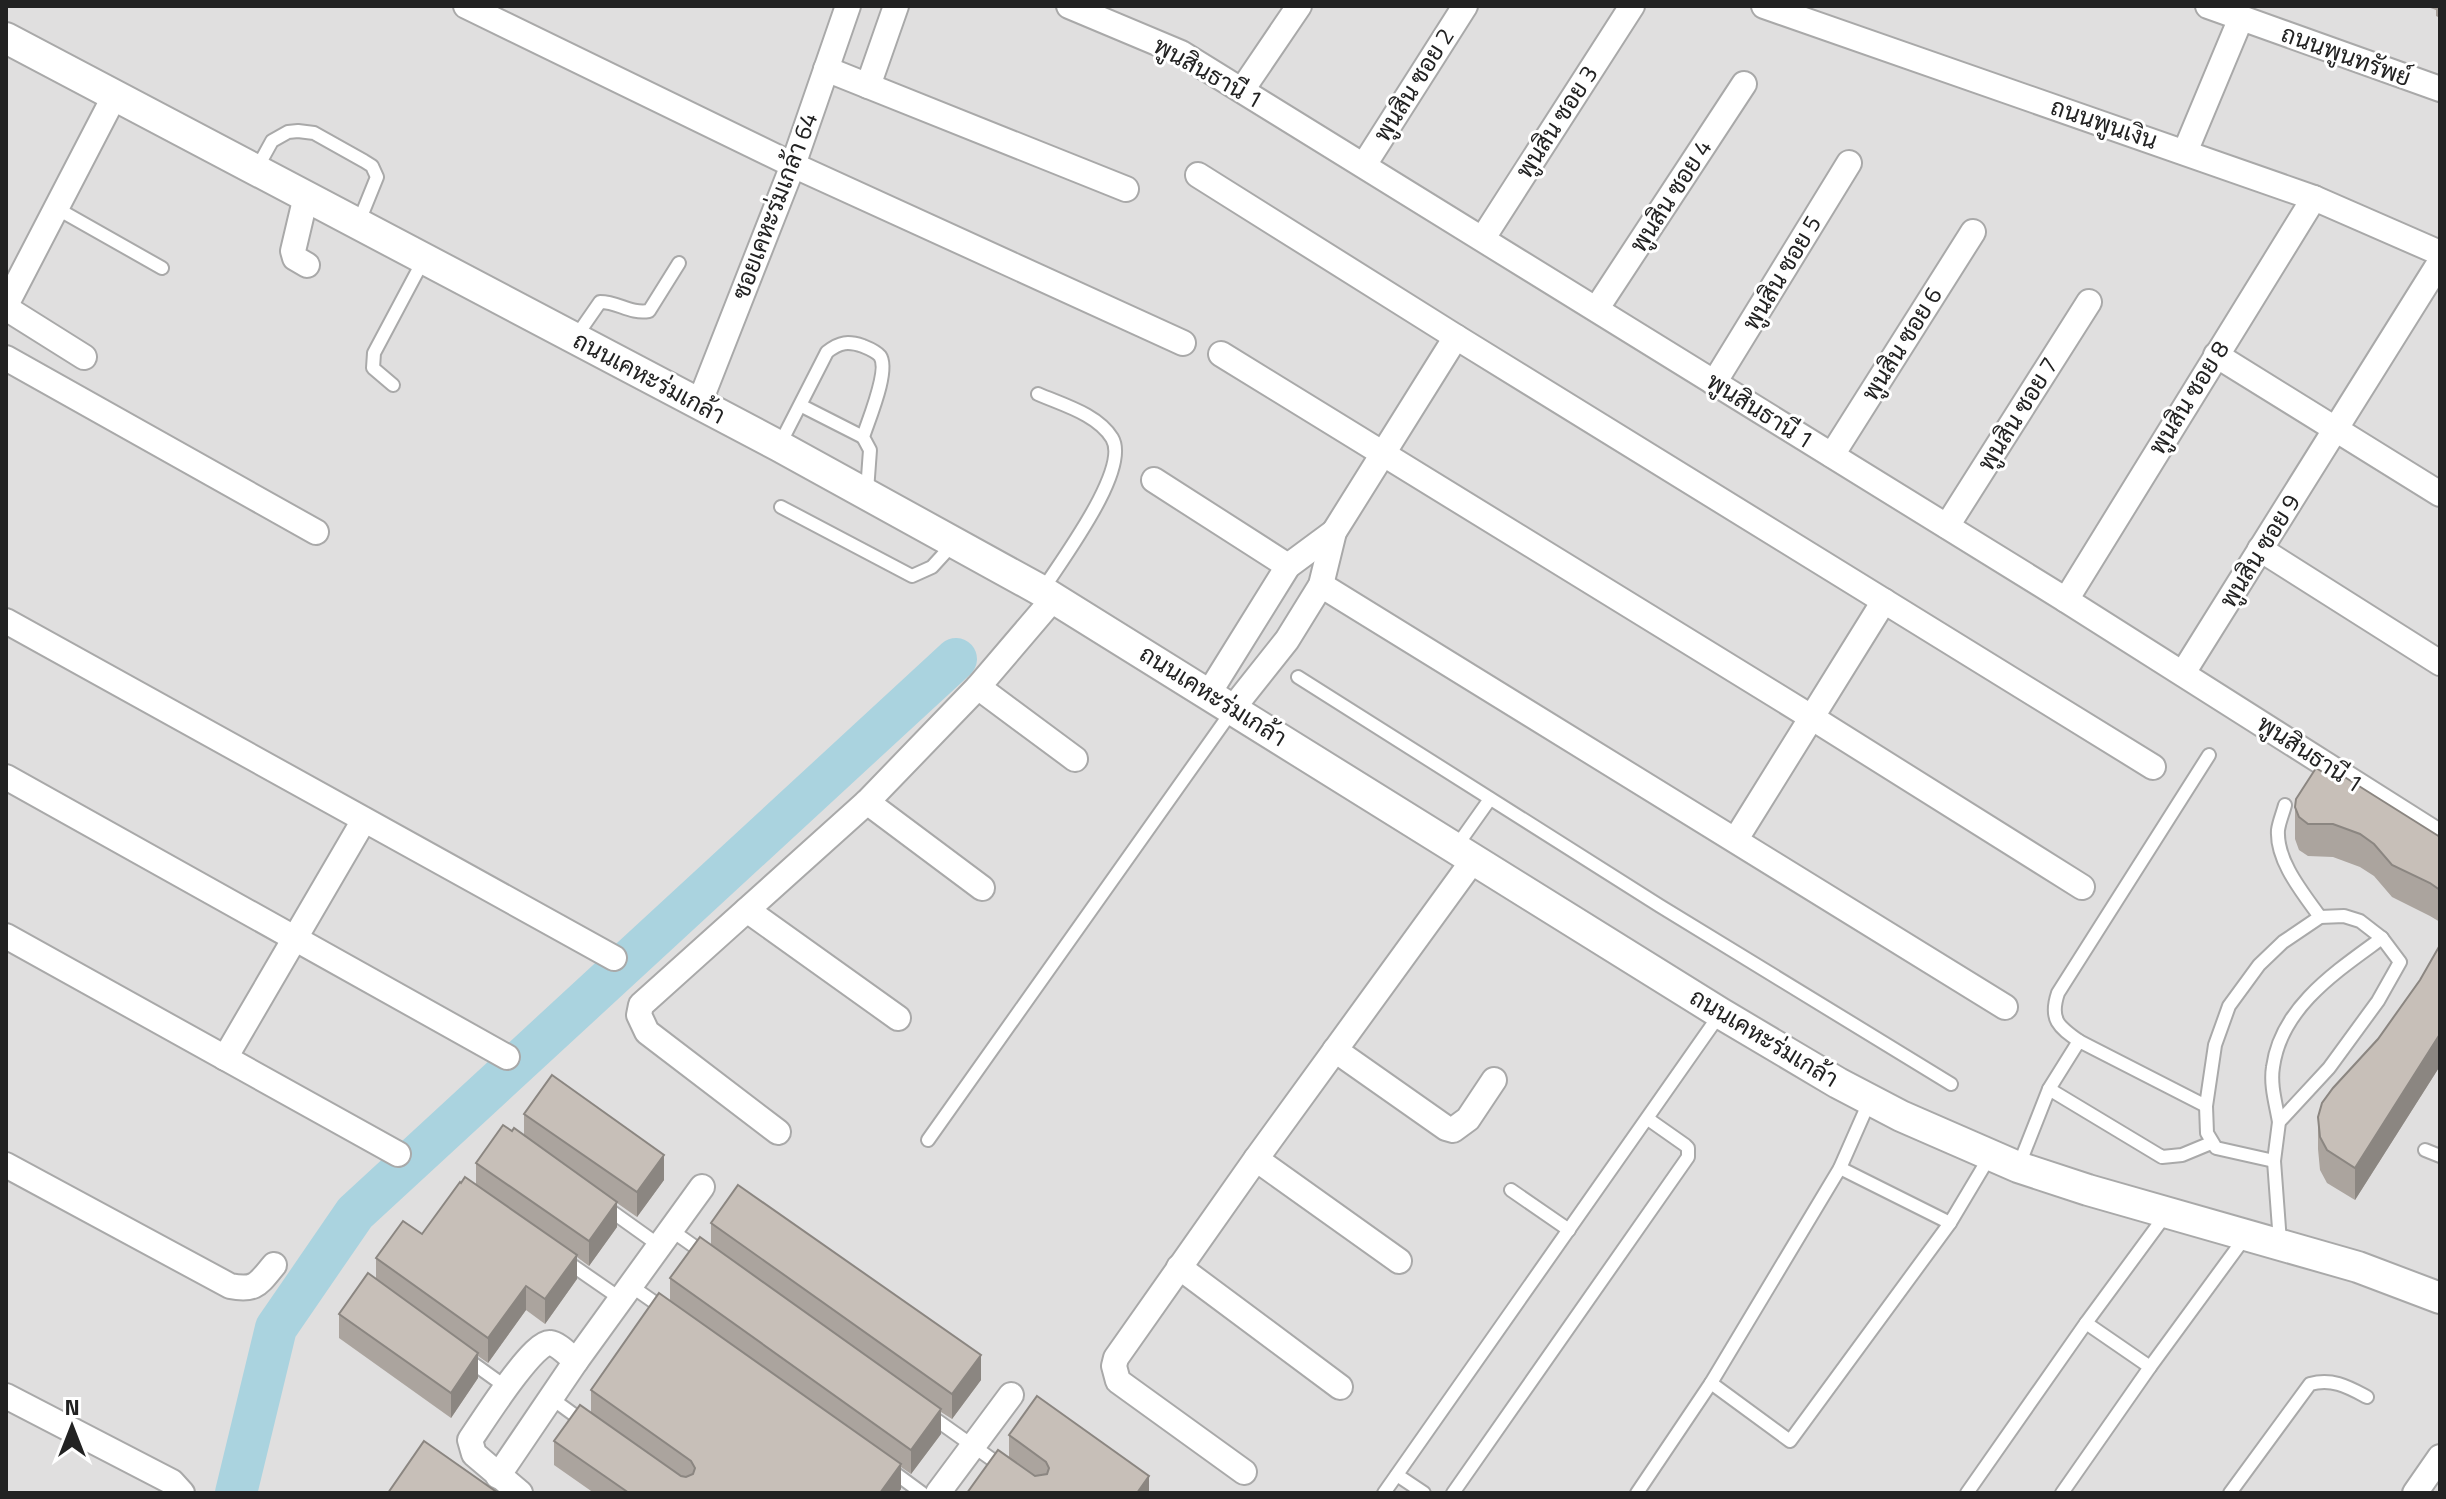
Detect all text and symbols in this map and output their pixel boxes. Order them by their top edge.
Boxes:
street label: ถนนพูนทรัพย์ [2277,15,2416,95]
street label: พูนสิน ซอย 2 [1364,20,1462,148]
street label: พูนสินธานี 1 [1147,27,1270,117]
street label: พูนสิน ซอย 3 [1506,58,1606,185]
street label: ถนนพูนเงิน [2046,88,2163,158]
street label: ซอยเคหะร่มเกล้า 64 [722,107,826,304]
street label: พูนสิน ซอย 4 [1620,132,1720,259]
street label: พูนสิน ซอย 5 [1733,208,1830,337]
street label: พูนสิน ซอย 6 [1852,279,1950,407]
street label: ถนนเคหะร่มเกล้า [567,322,732,432]
street label: พูนสิน ซอย 8 [2139,333,2237,461]
street label: พูนสิน ซอย 7 [1968,349,2066,477]
street label: พูนสินธานี 1 [1700,363,1821,457]
street label: พูนสิน ซอย 9 [2210,486,2308,614]
street label: ถนนเคหะร่มเกล้า [1133,635,1294,755]
street label: พูนสินธานี 1 [2250,705,2371,801]
street label: ถนนเคหะร่มเกล้า [1683,979,1846,1096]
north arrow [32,1387,112,1467]
text: N [64,1390,80,1424]

